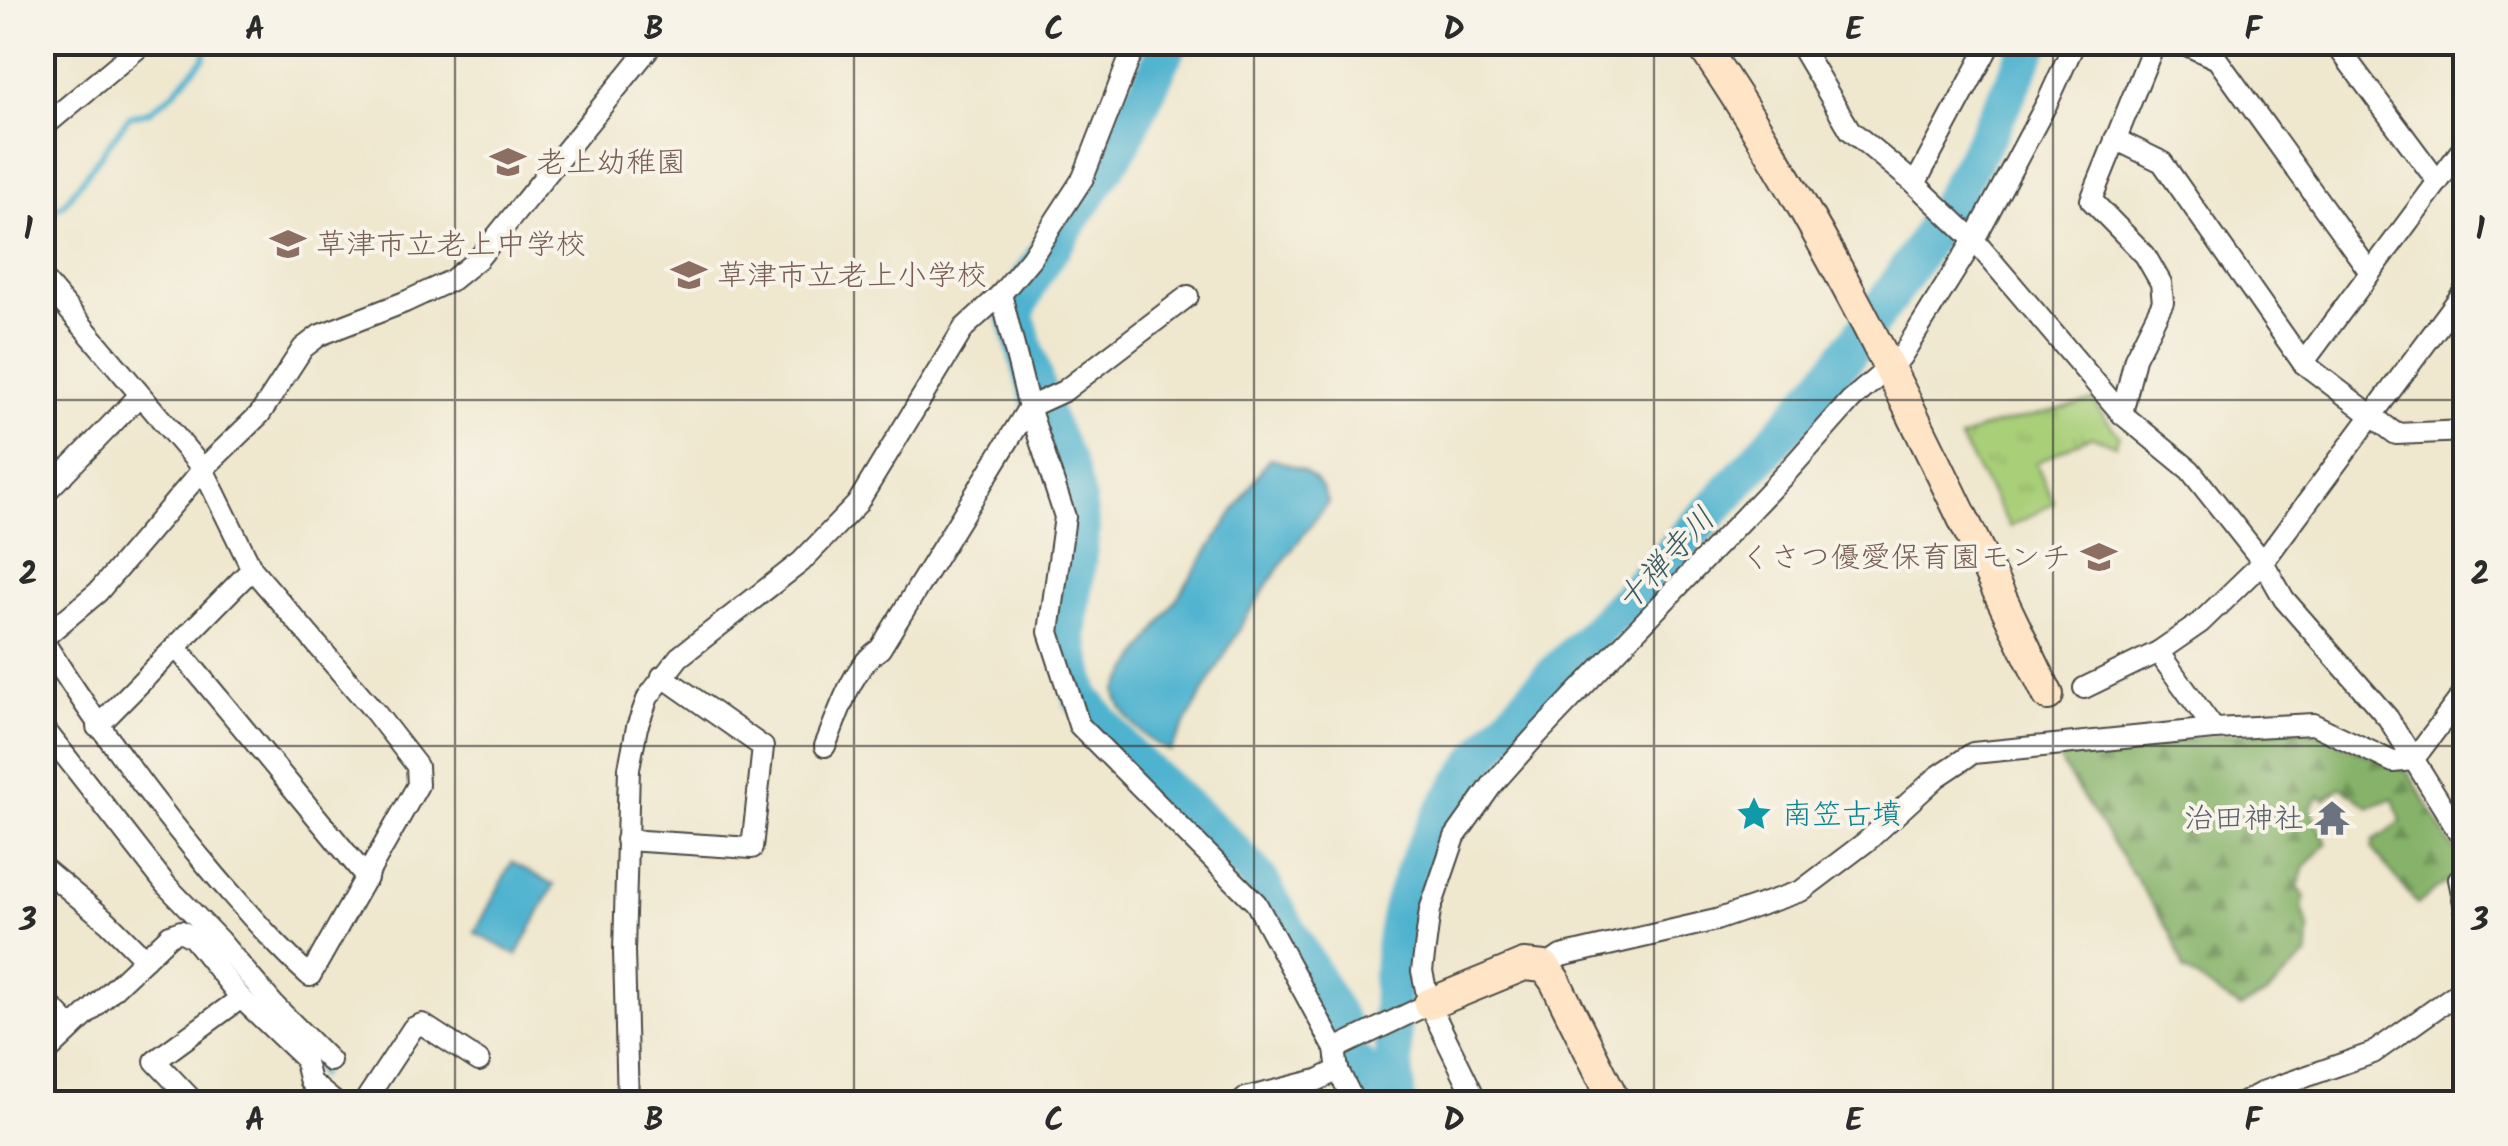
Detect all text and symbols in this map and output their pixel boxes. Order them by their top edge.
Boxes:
text: A [245,5,265,56]
text: B [644,5,664,56]
text: C [1044,5,1064,56]
text: D [1443,5,1465,56]
text: E [1845,5,1864,56]
text: F [2244,5,2263,56]
place label: 老上幼稚園 [536,140,686,188]
school or university icon: 老上幼稚園 [489,143,527,181]
text: 1 [23,205,33,256]
text: 1 [2475,205,2485,256]
place label: 草津市立老上中学校 [316,222,586,270]
school or university icon: 草津市立老上中学校 [269,225,307,263]
place label: 草津市立老上小学校 [717,253,987,301]
school or university icon: 草津市立老上小学校 [670,256,708,294]
water label: 十禅寺川 [1605,497,1729,625]
place label: くさつ優愛保育園モンチ [1740,535,2071,583]
school or university icon: くさつ優愛保育園モンチ [2080,538,2118,576]
text: 2 [19,550,37,601]
text: 2 [2471,550,2489,601]
place label: 南笠古墳 [1782,792,1902,840]
place icon: 南笠古墳 [1735,795,1773,833]
place label: 治田神社 [2184,796,2304,844]
temple icon: 治田神社 [2313,799,2351,837]
text: 3 [18,896,37,947]
text: 3 [2470,896,2489,947]
text: A [245,1096,265,1146]
text: B [644,1096,664,1146]
text: C [1044,1096,1064,1146]
text: D [1443,1096,1465,1146]
text: E [1845,1096,1864,1146]
text: F [2244,1096,2263,1146]

